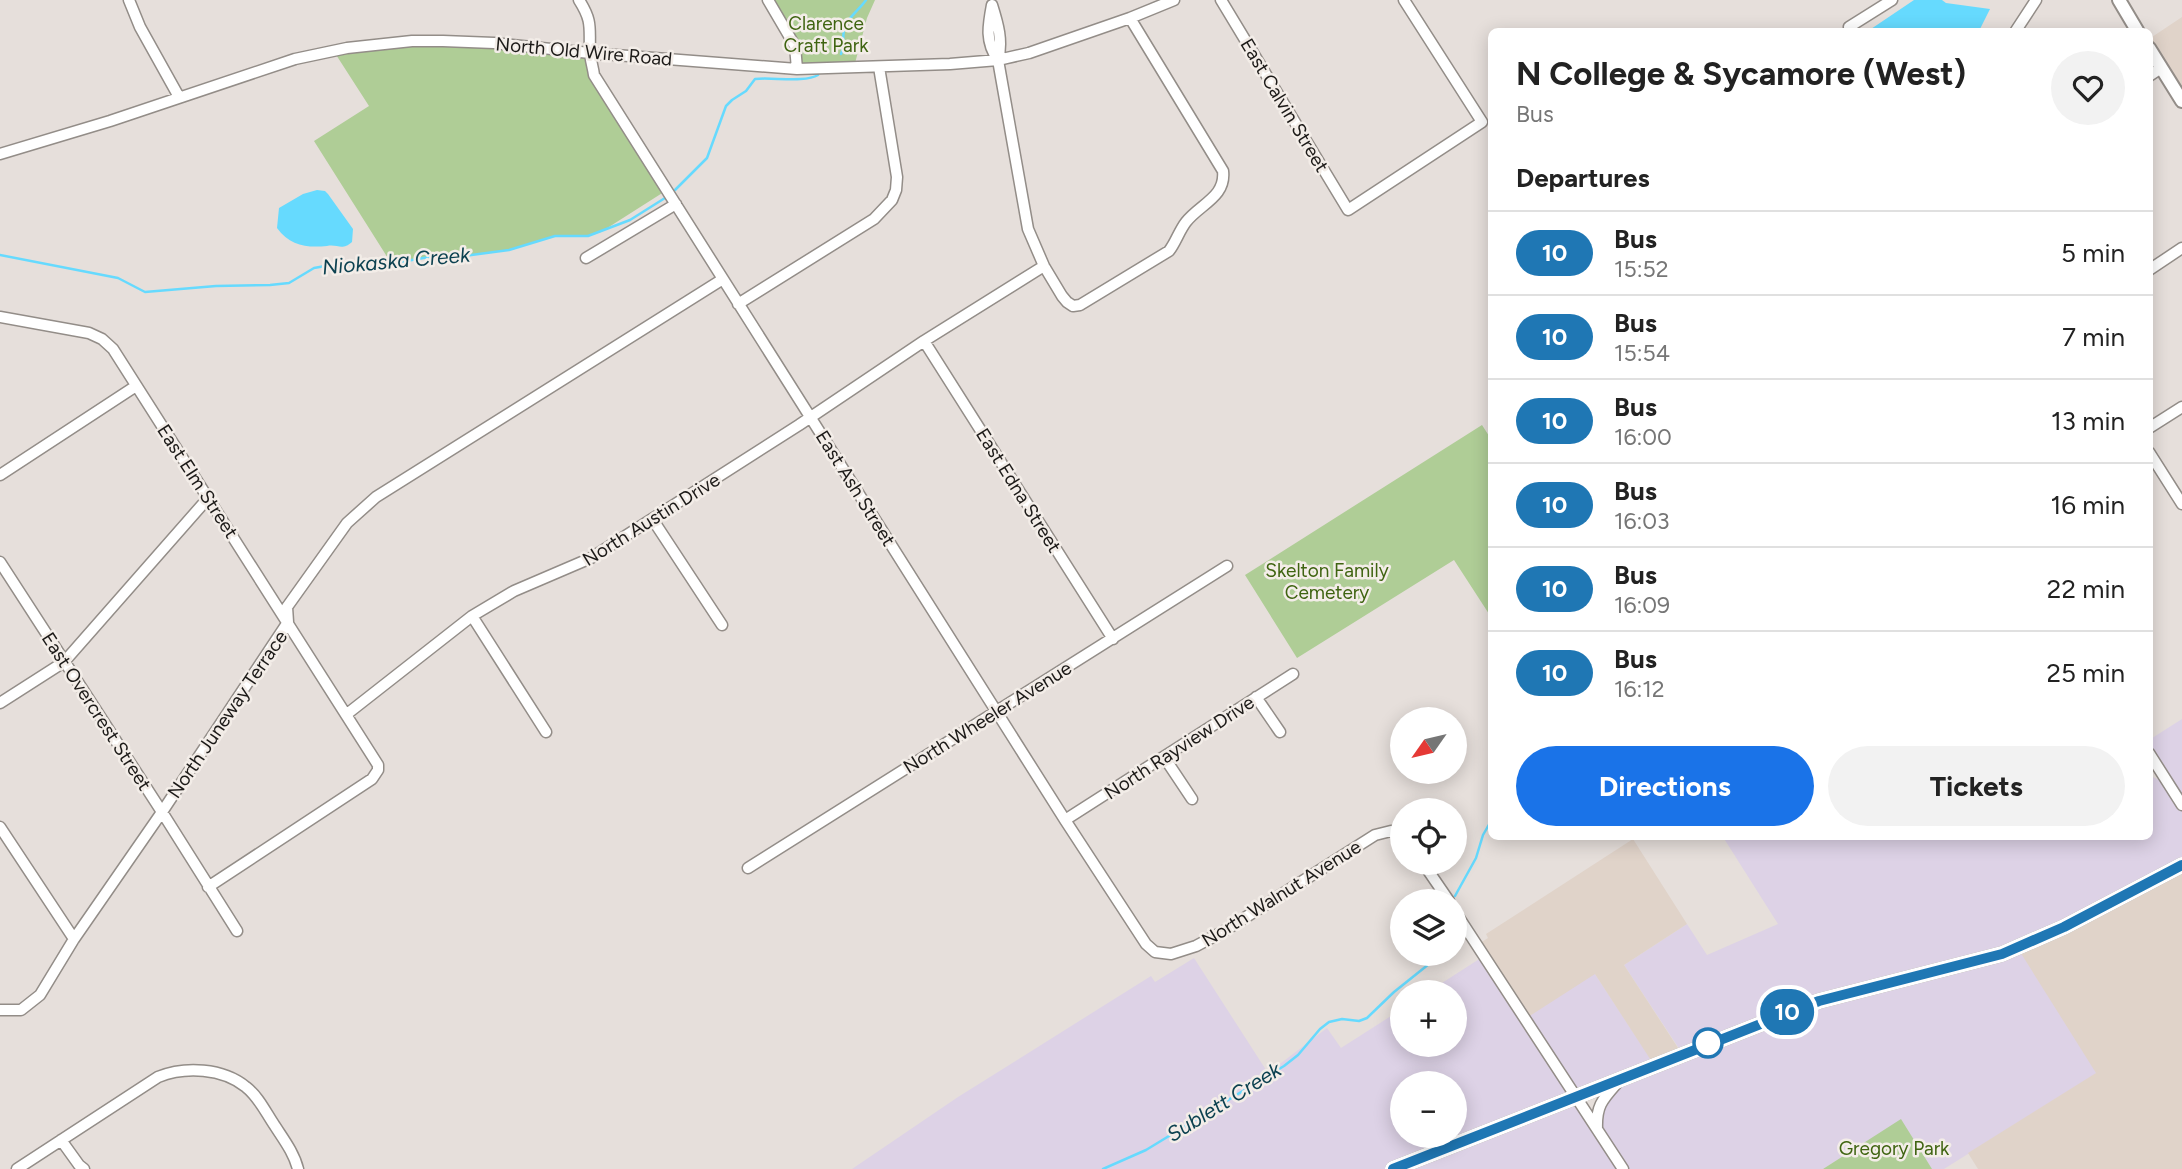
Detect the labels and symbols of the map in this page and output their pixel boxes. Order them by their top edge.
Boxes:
park label: Clarence Craft Park [784,12,869,57]
street label: North Old Wire Road [495,32,673,71]
street label: East Calvin Street [1236,34,1334,176]
water label: Niokaska Creek [321,242,472,279]
street label: East Elm Street [152,420,243,543]
street label: East Edna Street [971,424,1066,557]
street label: East Ash Street [811,426,900,550]
street label: North Austin Drive [578,468,724,571]
park label: Skelton Family Cemetery [1265,559,1389,604]
street label: North Juneway Terrace [163,626,292,803]
street label: East Overcrest Street [37,628,156,795]
street label: North Wheeler Avenue [899,656,1076,779]
street label: North Rayview Drive [1100,690,1259,804]
north arrow [1390,707,1466,784]
street label: North Walnut Avenue [1197,835,1365,952]
line badge: 10 [1756,989,1818,1035]
unlabelled marker [1693,1028,1723,1058]
water label: Sublett Creek [1162,1056,1286,1147]
park label: Gregory Park [1839,1137,1950,1160]

